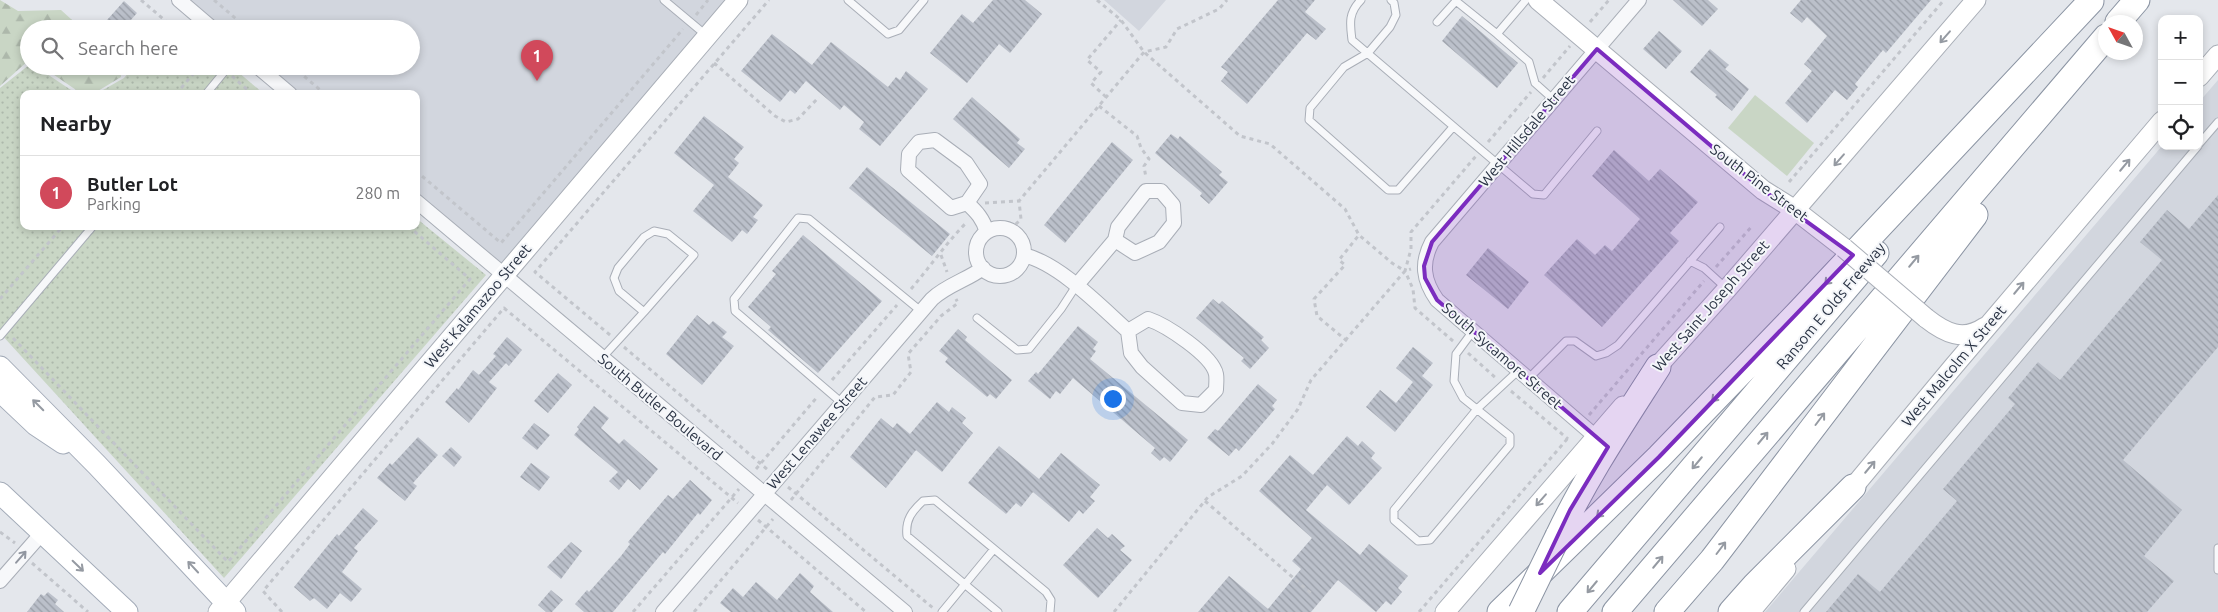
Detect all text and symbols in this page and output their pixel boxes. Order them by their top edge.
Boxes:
north arrow [2098,15,2143,60]
map controls [2158,15,2203,150]
button: + [2158,15,2203,60]
search box [20,20,420,75]
one-way arrow [1939,30,1950,43]
icon: search [38,34,66,62]
text: Search here [78,37,178,59]
pin: 1 [521,40,553,81]
button: − [2158,60,2203,105]
street label: West Hillsdale Street [1475,71,1578,190]
button: locate [2158,105,2203,150]
text: Nearby [40,111,111,135]
street label: South Pine Street [1707,140,1812,225]
one-way arrow [1833,154,1845,167]
one-way arrow [2119,158,2130,171]
text: Butler Lot [87,173,178,195]
text: 1 [51,184,61,202]
text: 280 m [355,184,400,202]
text: Parking [87,195,141,213]
street label: West Saint Joseph Street [1649,236,1772,375]
street label: Ransom E Olds Freeway [1773,239,1888,372]
street label: West Kalamazoo Street [421,240,535,371]
one-way arrow [1908,255,1919,268]
one-way arrow [1824,273,1836,286]
one-way arrow [2014,282,2025,295]
street label: South Sycamore Street [1439,299,1566,412]
street label: West Malcolm X Street [1898,302,2009,430]
street label: South Butler Boulevard [595,350,726,464]
street label: West Lenawee Street [763,373,870,492]
your location [1100,386,1126,412]
one-way arrow [1711,390,1723,403]
one-way arrow [32,399,44,411]
one-way arrow [1814,413,1825,426]
one-way arrow [1757,432,1768,445]
one-way arrow [1691,457,1703,470]
one-way arrow [1865,460,1876,473]
one-way arrow [1536,494,1547,507]
one-way arrow [1596,506,1609,518]
one-way arrow [1715,541,1726,554]
one-way arrow [16,550,27,563]
one-way arrow [1652,555,1663,568]
one-way arrow [72,560,84,572]
one-way arrow [187,560,199,573]
one-way arrow [1586,580,1597,593]

